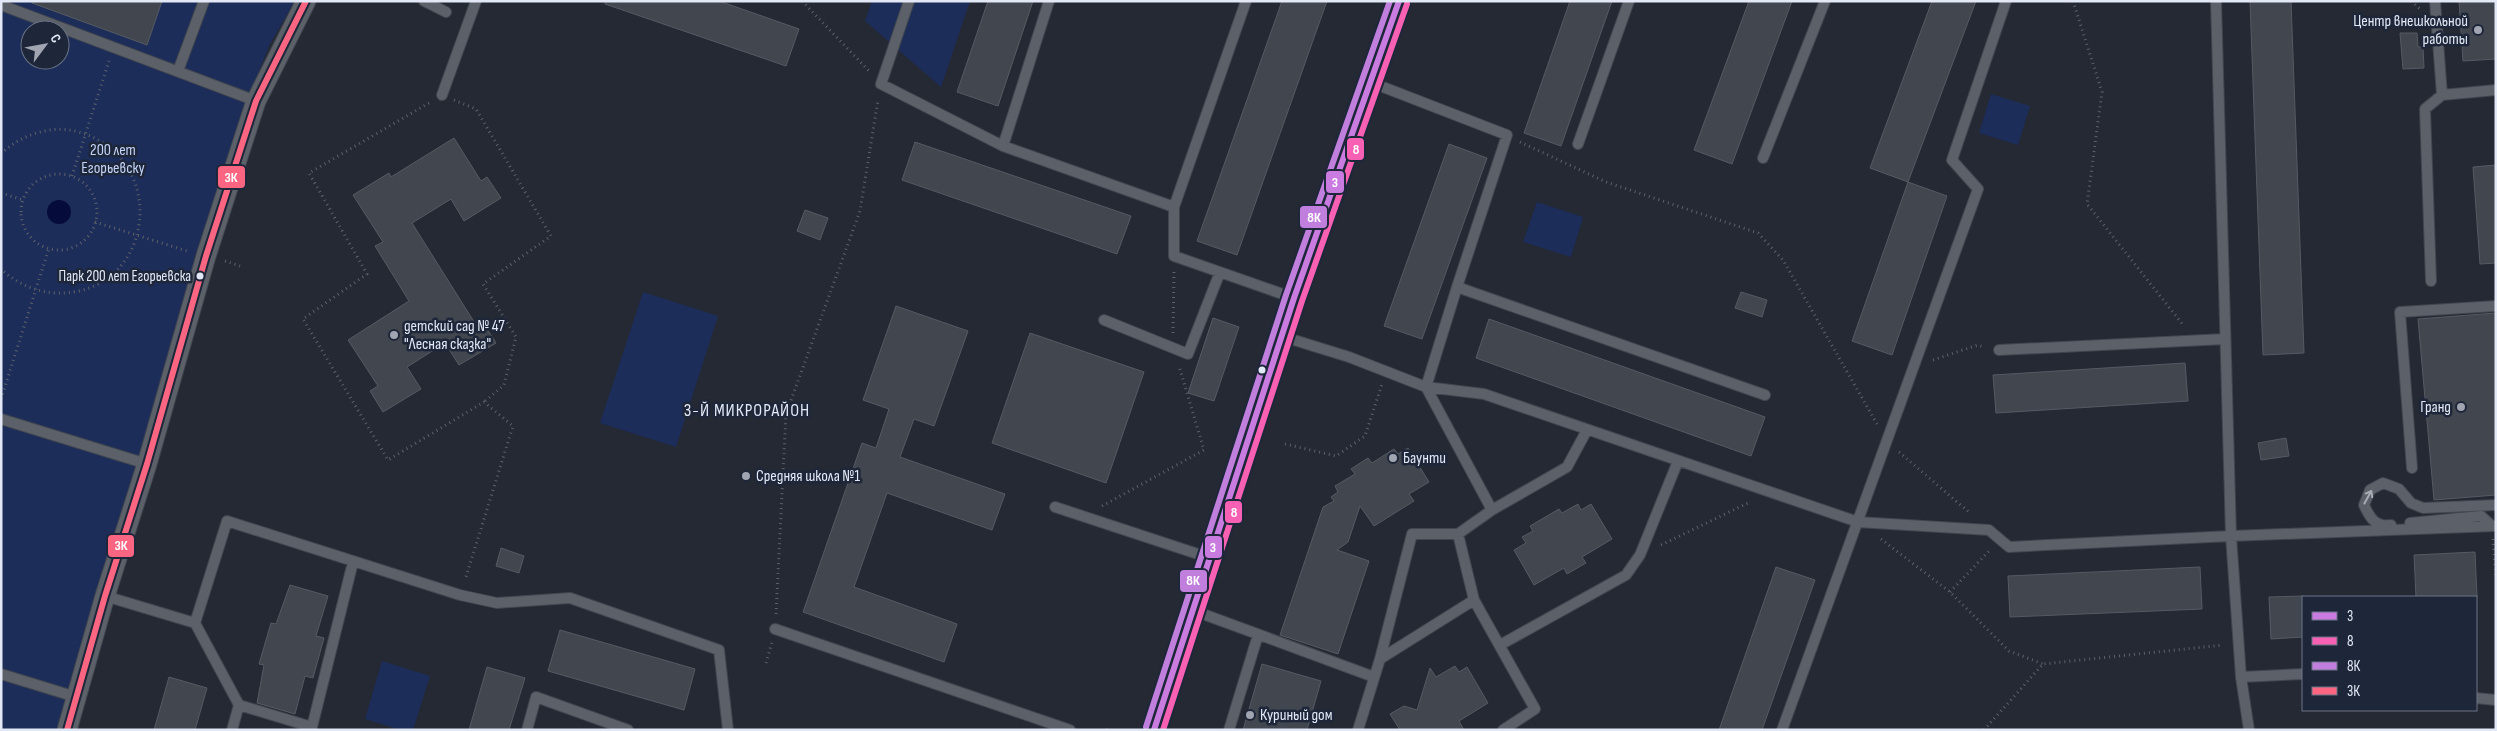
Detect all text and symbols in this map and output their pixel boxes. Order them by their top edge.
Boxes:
place label: Центр внешкольной работы [2353,12,2468,49]
north arrow [20,20,70,70]
marker: Центр внешкольной работы [2472,24,2484,36]
text: С [46,31,65,46]
line badge: 8 [1346,137,1365,161]
park label: 200 лет Егорьевску [81,141,145,178]
text: 8 [1353,141,1360,158]
line badge: 3К [217,165,246,189]
text: 3К [224,169,238,186]
line badge: 3 [1325,170,1345,194]
text: 3 [1332,174,1338,191]
line badge: 8К [1299,205,1328,229]
text: 8К [1307,209,1321,226]
place label: Парк 200 лет Егорьевска [59,267,191,286]
marker: Парк 200 лет Егорьевска [195,271,205,281]
place label: детский сад № 47 "Лесная сказка" [404,317,505,354]
marker: детский сад № 47 "Лесная сказка" [388,329,400,341]
unlabelled marker [1257,365,1267,375]
place label: Гранд [2420,398,2451,417]
district label: 3-Й МИКРОРАЙОН [684,400,810,421]
marker: Гранд [2455,401,2467,413]
place label: Баунти [1403,449,1446,468]
marker: Баунти [1387,452,1399,464]
place label: Средняя школа №1 [756,467,860,486]
marker: Средняя школа №1 [740,470,752,482]
one-way arrow [2363,489,2373,504]
line badge: 8 [1224,500,1243,524]
text: 8 [1231,504,1238,521]
line badge: 3К [107,534,135,558]
line badge: 3 [1204,535,1223,559]
text: 3К [114,537,128,554]
text: 3 [1210,539,1216,556]
line badge: 8К [1179,569,1208,593]
text: 8К [1186,572,1200,589]
legend [2302,596,2477,711]
text: 3 [2347,607,2353,626]
text: 8 [2347,632,2354,651]
text: 8К [2347,657,2361,676]
text: 3К [2347,682,2360,701]
place label: Куриный дом [1260,706,1333,725]
marker: Куриный дом [1244,709,1256,721]

